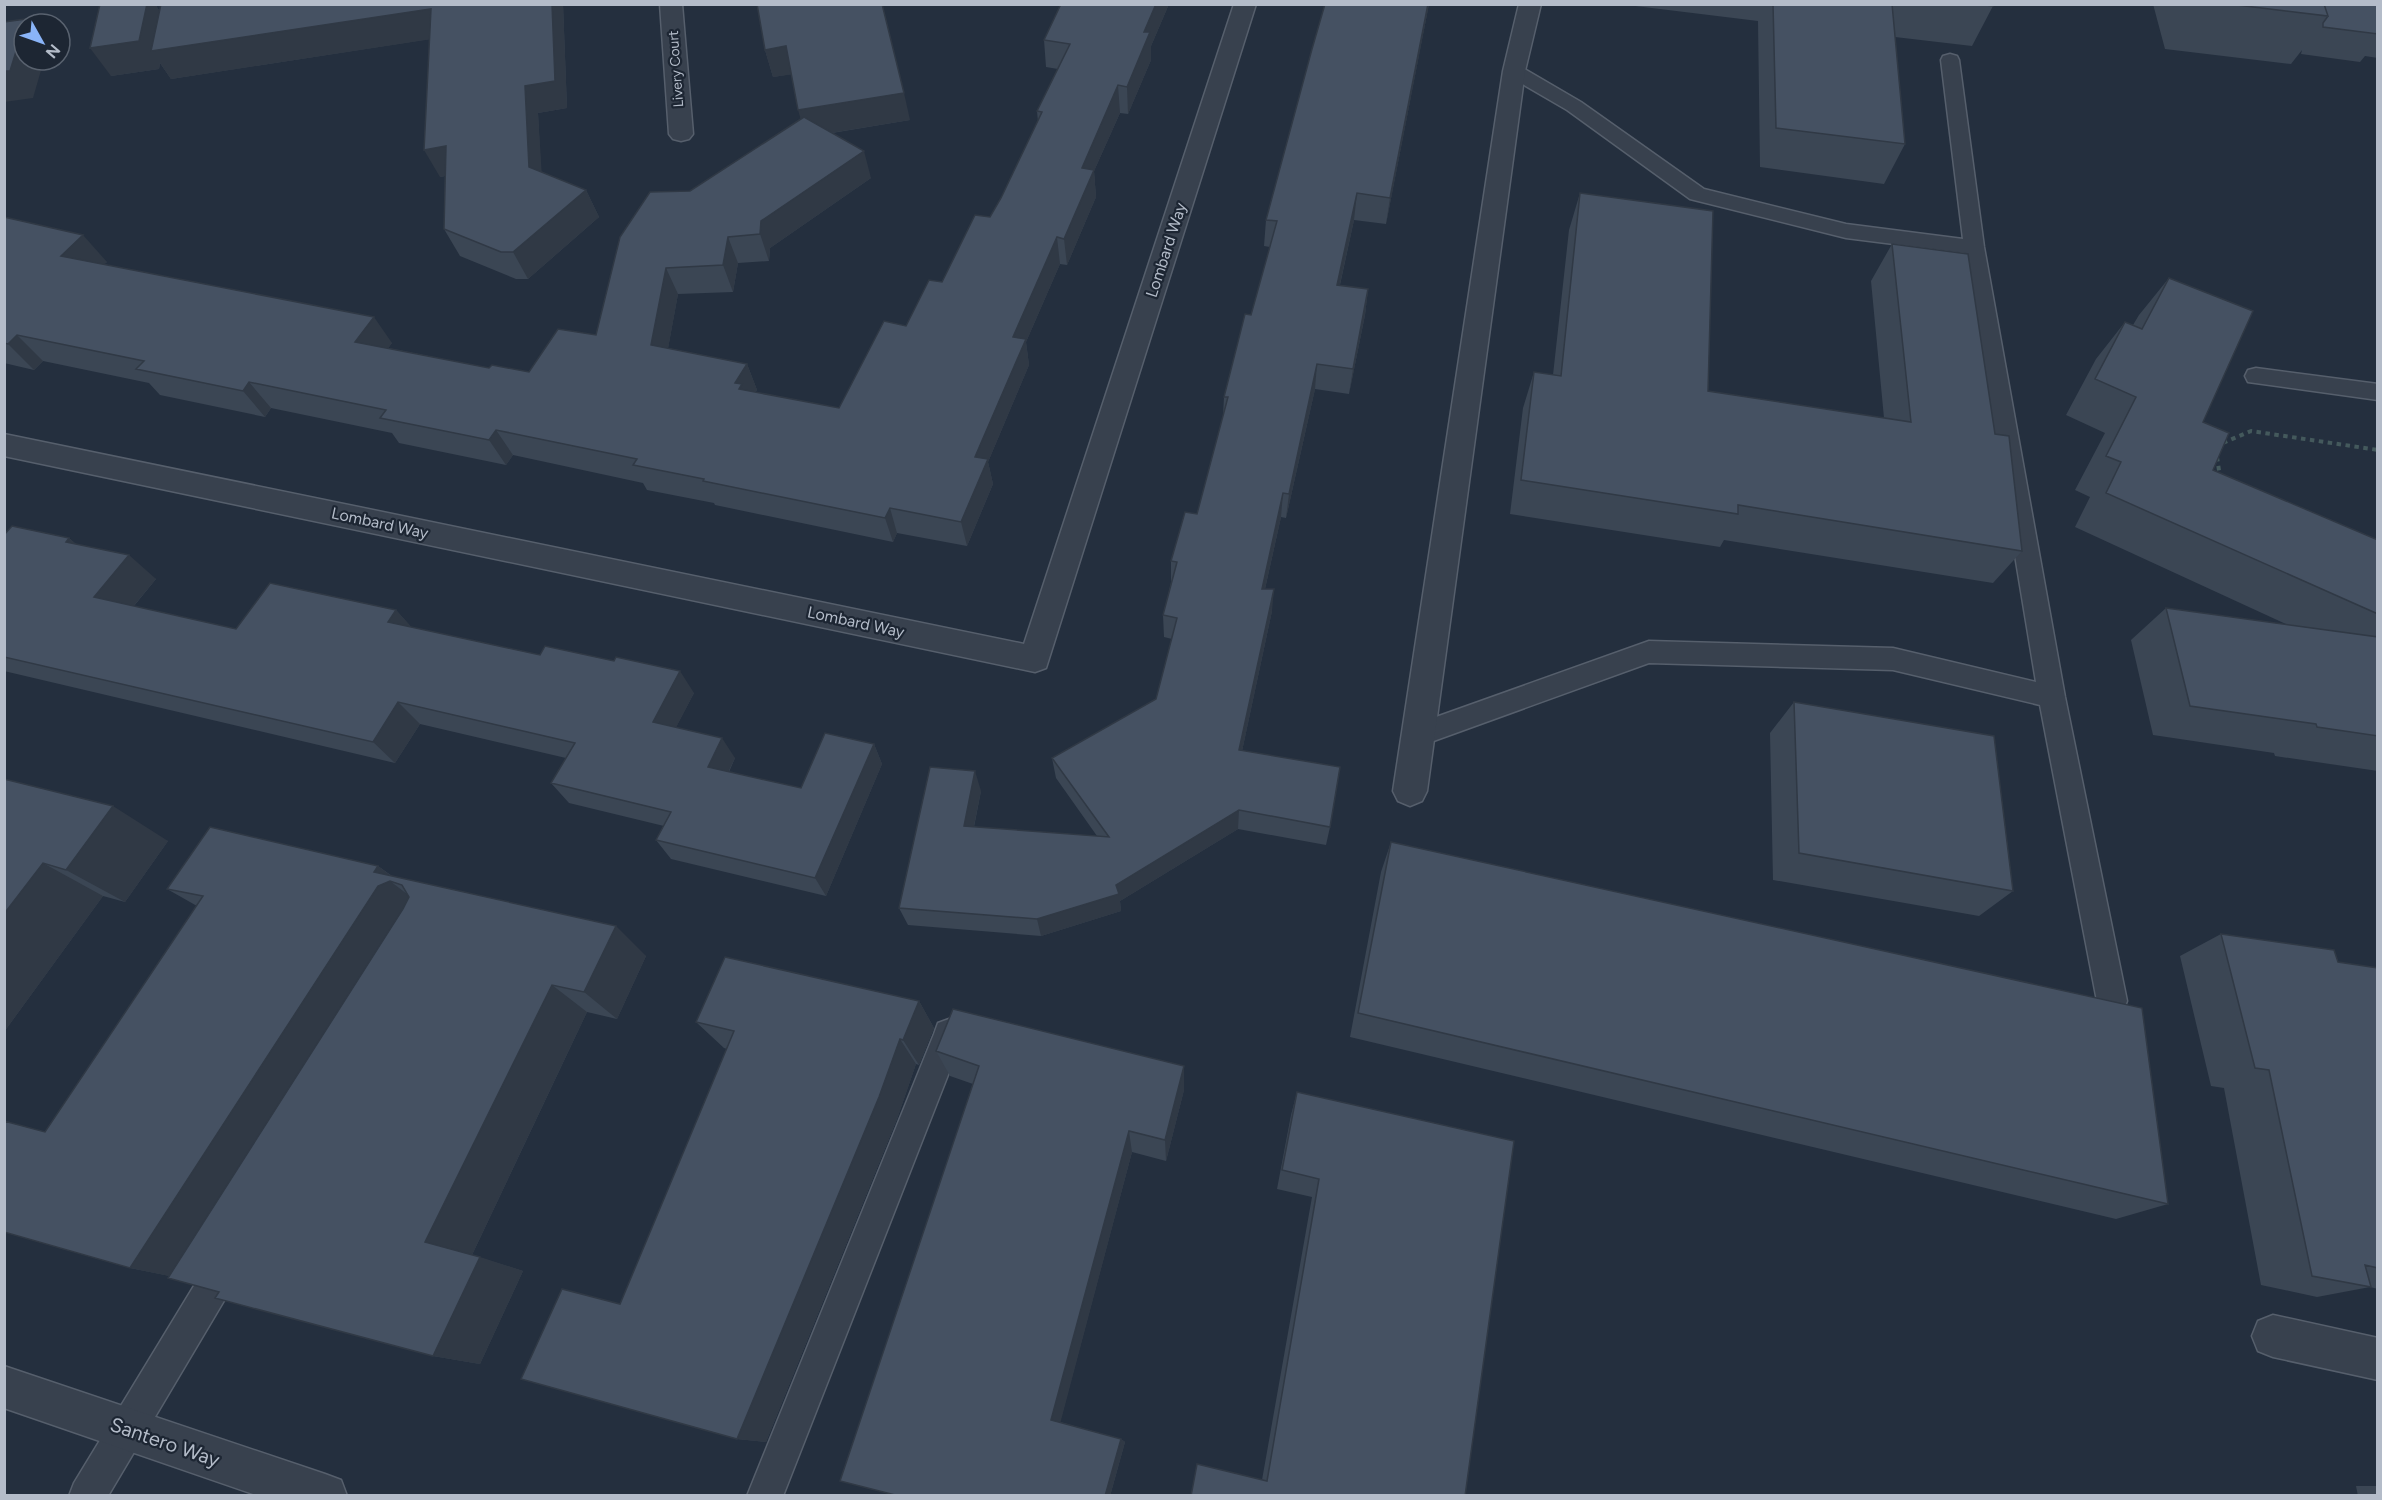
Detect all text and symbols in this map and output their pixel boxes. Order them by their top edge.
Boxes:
north arrow [12,12,72,72]
street label: Livery Court [665,30,687,108]
text: N [42,40,64,62]
street label: Lombard Way [1142,200,1190,300]
street label: Lombard Way [330,503,431,543]
street label: Lombard Way [806,602,907,642]
street label: Santero Way [107,1412,223,1472]

